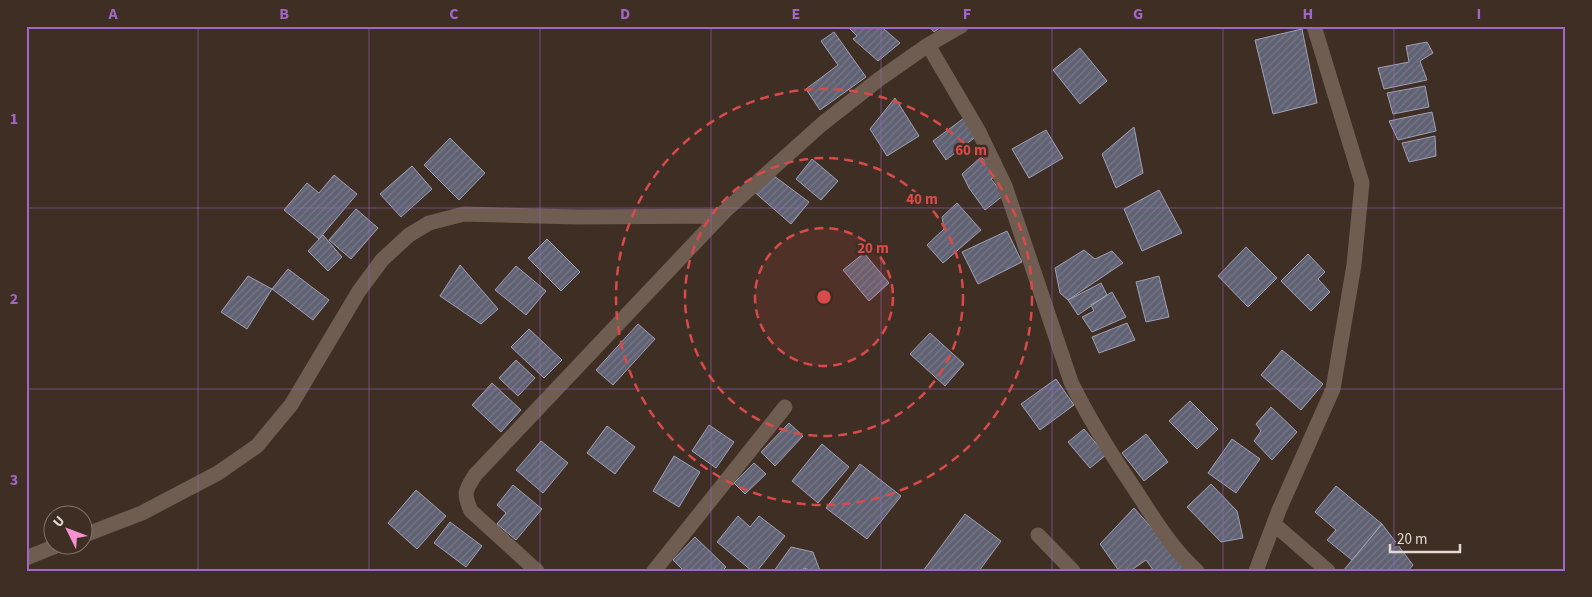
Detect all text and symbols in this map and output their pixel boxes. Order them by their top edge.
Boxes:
text: A [107,3,118,25]
text: B [279,3,289,25]
text: C [449,3,459,25]
text: D [620,3,630,25]
text: E [792,3,800,25]
text: F [963,3,971,25]
text: G [1133,3,1143,25]
text: H [1303,3,1313,25]
text: I [1477,3,1481,25]
text: 1 [10,108,18,130]
text: 60 m [955,140,987,161]
text: 40 m [906,189,938,210]
text: 20 m [857,238,889,259]
text: 2 [10,288,18,310]
centre of rings [815,288,833,306]
text: 3 [10,469,18,491]
north arrow [42,504,92,554]
text: U [49,512,70,532]
scale bar [1390,522,1460,554]
text: 20 m [1397,529,1427,550]

